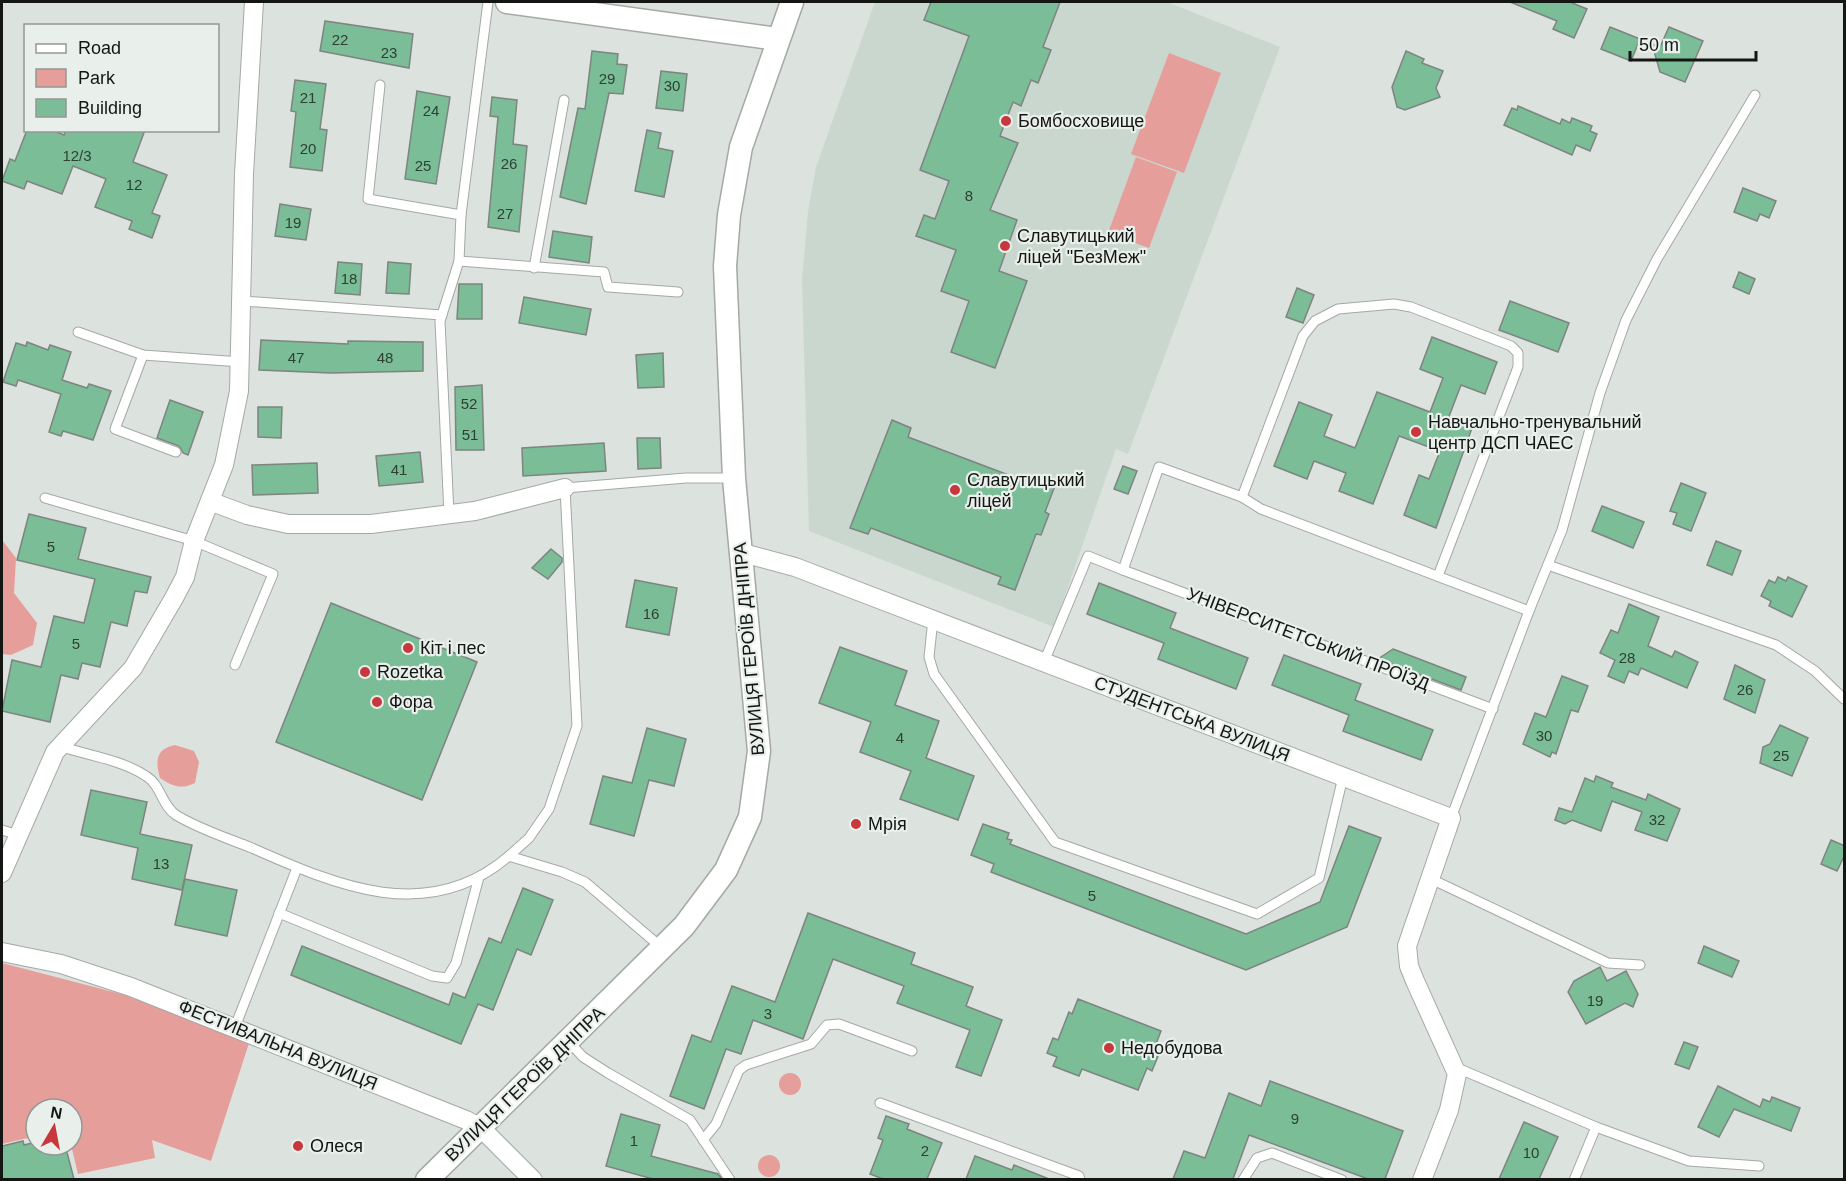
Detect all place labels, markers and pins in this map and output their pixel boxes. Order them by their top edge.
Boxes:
place label: Бомбосховище [1018,111,1144,131]
marker: Бомбосховище [999,114,1013,128]
place label: Славутицький ліцей "БезМеж" [1017,226,1146,267]
marker: Славутицький ліцей "БезМеж" [998,239,1012,253]
place label: Навчально-тренувальний центр ДСП ЧАЕС [1428,412,1642,453]
marker: Навчально-тренувальний центр ДСП ЧАЕС [1409,425,1423,439]
place label: Славутицький ліцей [967,470,1085,511]
marker: Славутицький ліцей [948,483,962,497]
place label: Кіт і пес [420,638,486,658]
marker: Кіт і пес [401,641,415,655]
place label: Rozetka [377,662,444,682]
marker: Rozetka [358,665,372,679]
place label: Фора [389,692,434,712]
marker: Фора [370,695,384,709]
place label: Мрiя [868,814,907,834]
marker: Мрiя [849,817,863,831]
place label: Недобудова [1121,1038,1223,1058]
marker: Недобудова [1102,1041,1116,1055]
place label: Олеся [310,1136,363,1156]
marker: Олеся [291,1139,305,1153]

